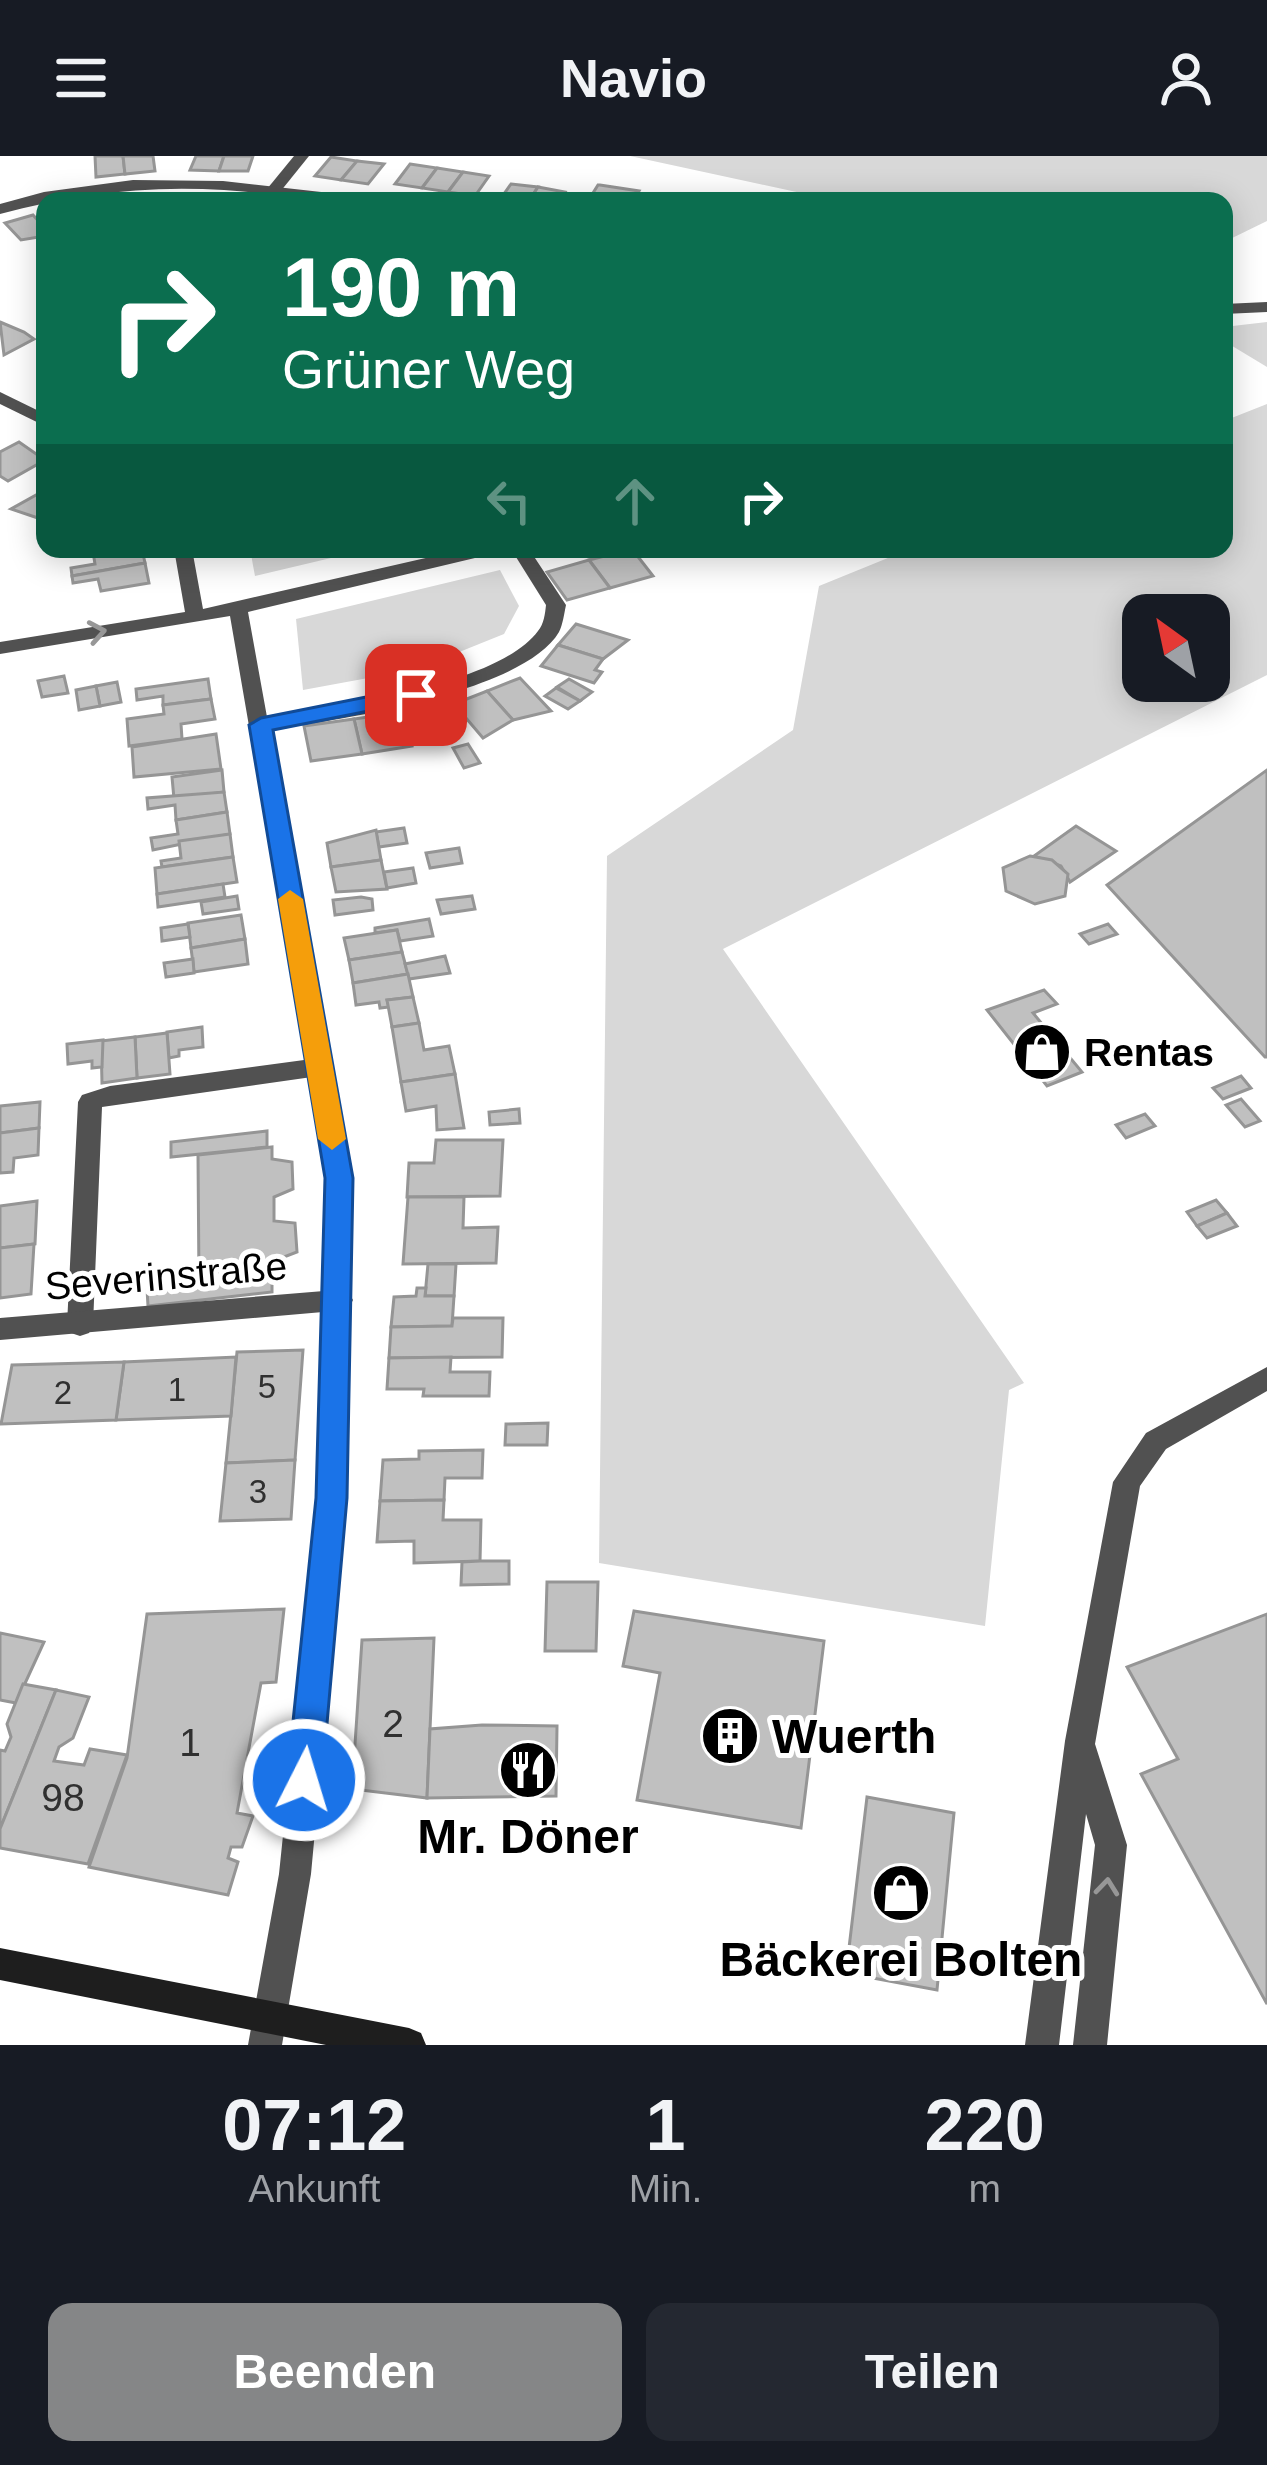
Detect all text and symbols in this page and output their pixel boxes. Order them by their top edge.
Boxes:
icon: menu [48,45,114,111]
icon: person [1153,45,1219,111]
text: Navio [560,48,707,108]
icon: right [84,240,240,396]
text: 190 m [282,240,520,334]
text: Grüner Weg [282,339,575,399]
icon: left [476,468,542,534]
icon: ahead [602,468,668,534]
icon: right [728,468,794,534]
north arrow [1122,594,1230,702]
map controls [1122,594,1230,702]
one-way arrow [87,620,107,645]
pin [365,644,467,746]
icon: arrive [383,662,449,728]
shop icon: Rentas [1011,1021,1073,1083]
place label: Rentas [1084,1031,1214,1074]
street label: Severinstraße [43,1244,289,1308]
house number: 5 [258,1368,276,1405]
house number: 1 [168,1371,186,1408]
house number: 2 [54,1374,72,1411]
house number: 3 [249,1473,267,1510]
house number: 2 [382,1702,404,1745]
building icon: Wuerth [699,1705,761,1767]
place label: Wuerth [772,1710,936,1763]
position arrow [241,1717,367,1843]
house number: 1 [179,1721,201,1764]
restaurant icon: Mr. Döner [497,1739,559,1801]
house number: 98 [41,1776,85,1819]
place label: Mr. Döner [417,1810,639,1863]
shop icon: Bäckerei Bolten [870,1862,932,1924]
one-way arrow [1094,1877,1119,1896]
place label: Bäckerei Bolten [720,1933,1082,1986]
text: 07:12 [222,2085,406,2165]
text: 1 [645,2085,686,2165]
text: 220 [925,2085,1045,2165]
text: Ankunft [248,2167,380,2210]
text: Min. [629,2167,702,2210]
text: m [968,2167,1001,2210]
button: Beenden [48,2303,622,2441]
button: Teilen [646,2303,1219,2441]

